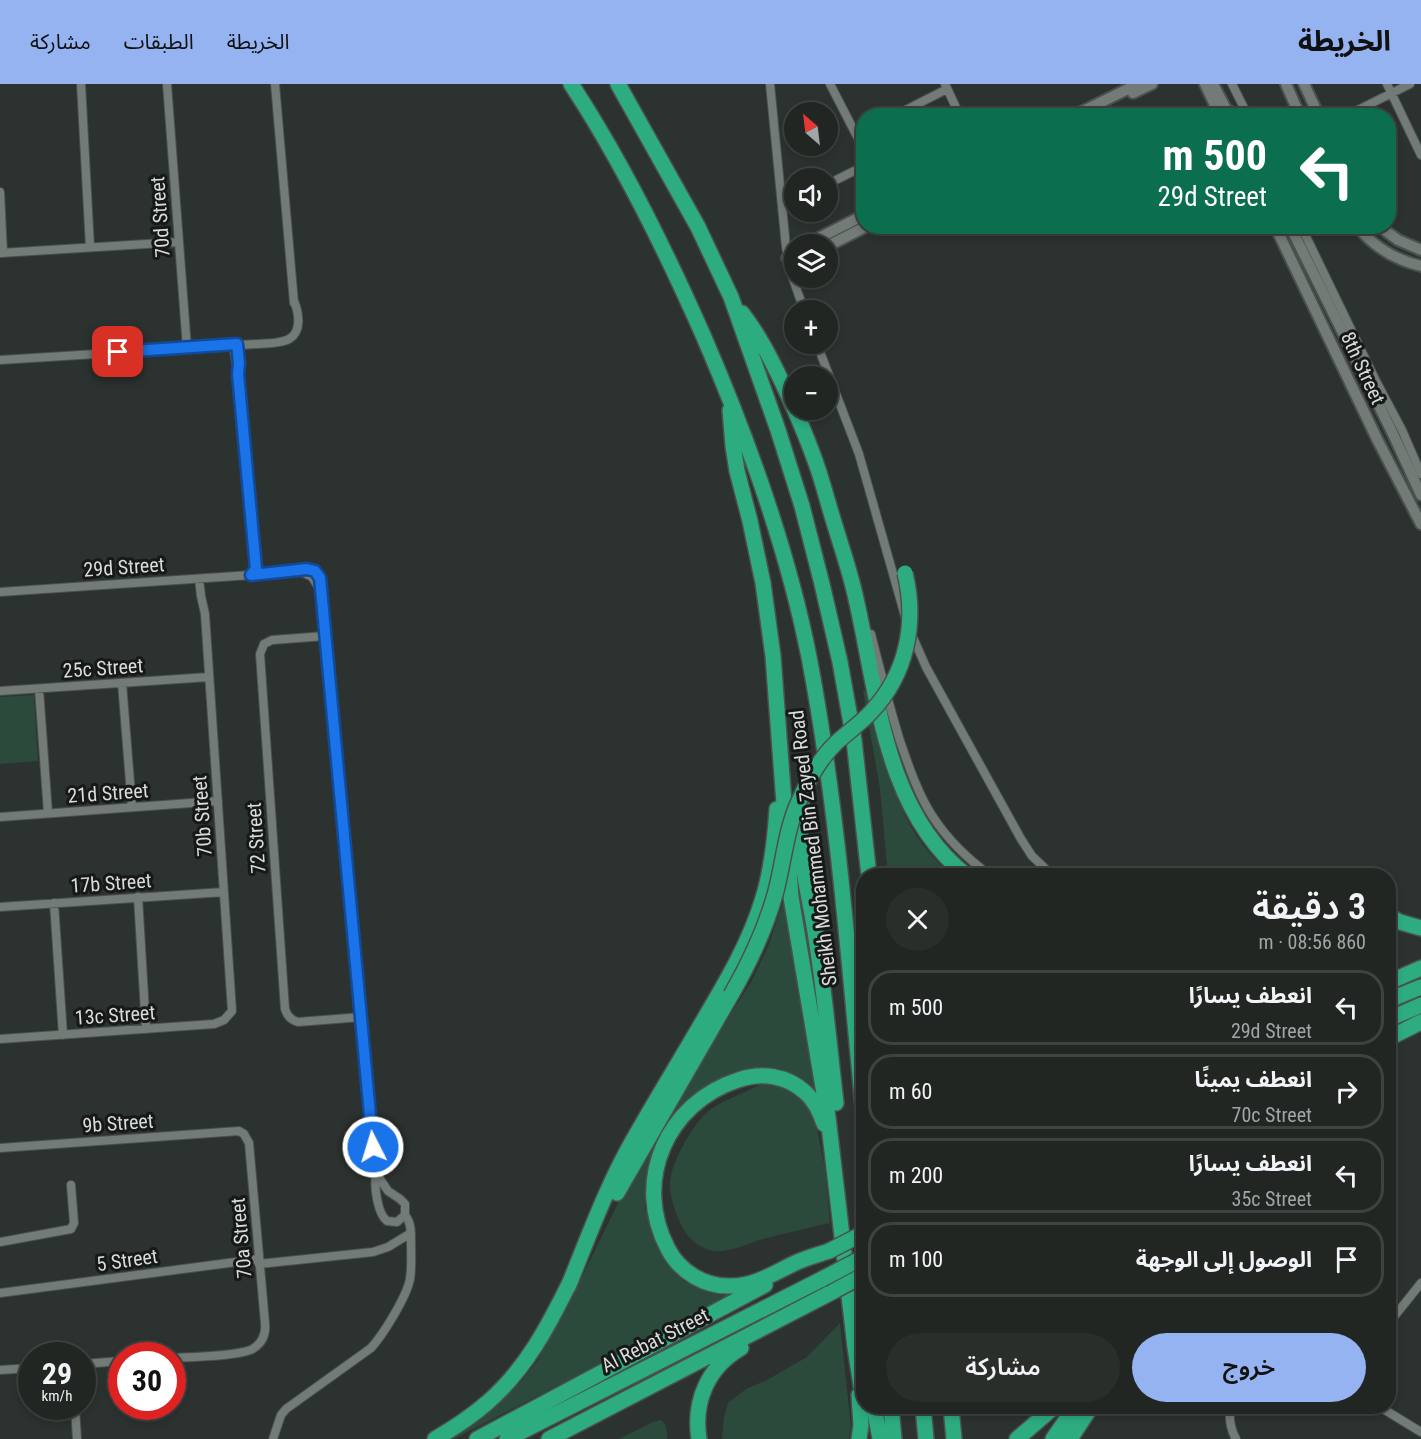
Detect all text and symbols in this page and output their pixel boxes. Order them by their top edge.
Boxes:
text: الخريطة [1298,25,1391,58]
text: مشاركة [30,30,91,54]
text: الطبقات [124,30,194,54]
text: الخريطة [227,30,290,54]
north arrow [784,102,838,156]
map controls [784,102,838,420]
text: 500 m [1162,131,1267,180]
icon: left [1288,132,1366,210]
button: sound [784,168,838,222]
street label: 70d Street [145,176,175,258]
text: 29d Street [1157,181,1267,213]
button: layers [784,234,838,288]
button: + [784,300,838,354]
pin [92,326,143,377]
street label: 8th Street [1336,328,1390,408]
icon: arrive [101,335,134,368]
button: − [784,366,838,420]
street label: 29d Street [83,552,165,582]
street label: 25c Street [62,653,144,683]
street label: Sheikh Mohammed Bin Zayed Road [784,709,842,987]
street label: 70b Street [187,775,217,857]
street label: 21d Street [67,778,149,808]
street label: 72 Street [242,802,270,874]
street label: 17b Street [70,868,152,898]
text: 3 دقيقة [1252,886,1366,928]
button: close [886,888,949,951]
text: 860 m · 08:56 [1259,930,1366,954]
text: انعطف يسارًا [1189,983,1312,1008]
icon: left [1330,991,1363,1024]
text: 500 m [889,995,943,1020]
street label: 13c Street [74,1000,156,1030]
text: 29d Street [1231,1019,1312,1043]
text: انعطف يمينًا [1194,1067,1312,1092]
icon: right [1330,1075,1363,1108]
text: 60 m [889,1079,932,1104]
text: 70c Street [1232,1103,1312,1127]
street label: 9b Street [82,1109,154,1137]
position arrow [341,1115,405,1179]
text: انعطف يسارًا [1189,1151,1312,1176]
icon: left [1330,1159,1363,1192]
text: 200 m [889,1163,943,1188]
text: 35c Street [1232,1187,1312,1211]
street label: 70a Street [226,1197,256,1279]
icon: arrive [1330,1243,1363,1276]
street label: 5 Street [95,1244,159,1276]
text: 100 m [889,1247,943,1272]
text: الوصول إلى الوجهة [1136,1247,1312,1272]
street label: Al Rebat Street [597,1303,713,1377]
button: مشاركة [886,1333,1120,1402]
button: خروج [1132,1333,1366,1402]
speed limit sign: 30 [108,1342,186,1420]
text: 29 [42,1356,72,1391]
text: km/h [42,1387,72,1405]

